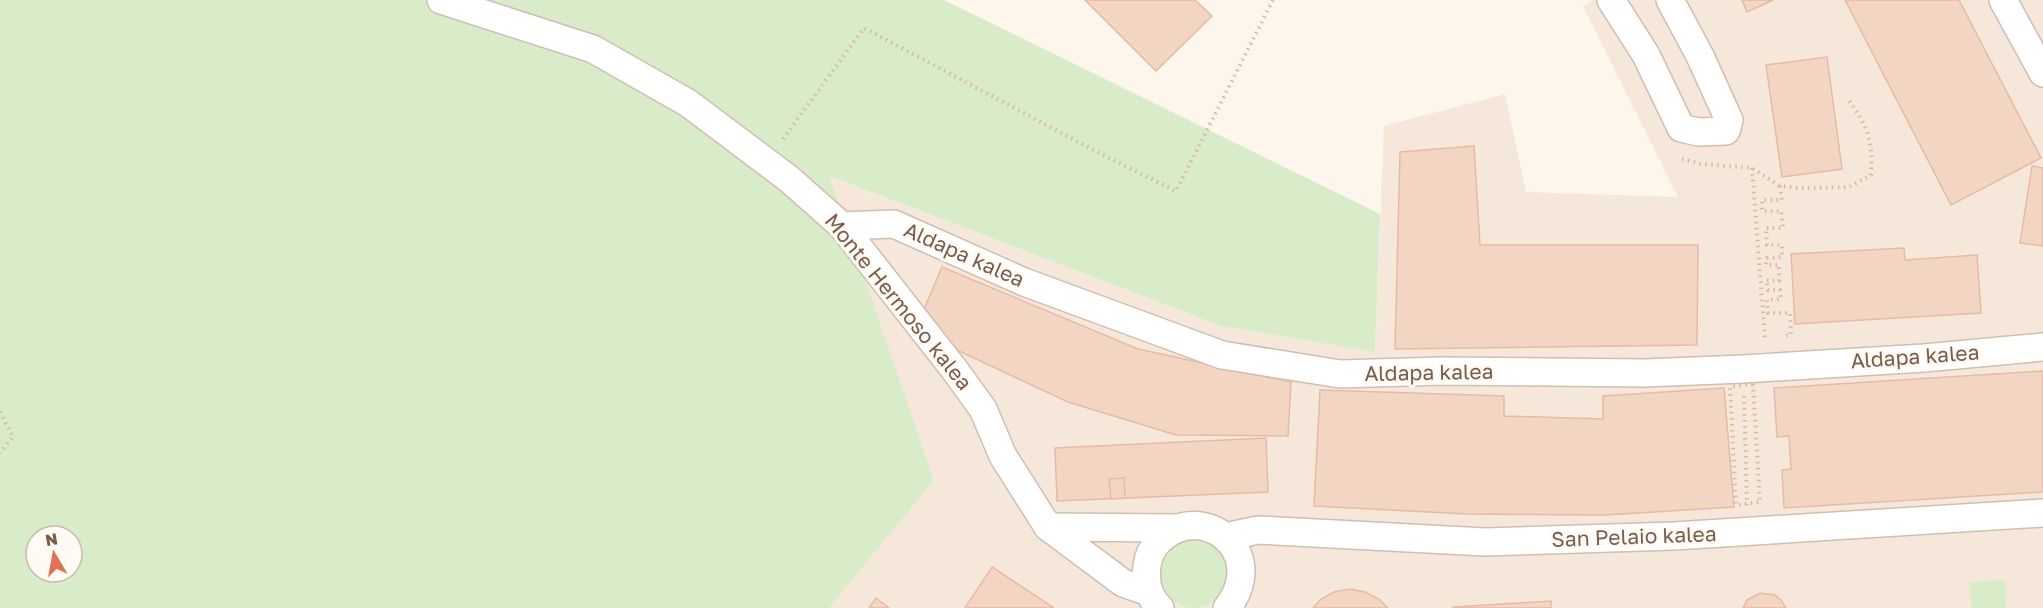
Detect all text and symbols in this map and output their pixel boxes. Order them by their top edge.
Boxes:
street label: Monte Hermoso kalea [820,208,978,395]
street label: Aldapa kalea [900,216,1029,292]
street label: Aldapa kalea [1850,339,1980,373]
street label: Aldapa kalea [1364,358,1494,386]
street label: San Pelaio kalea [1551,520,1717,552]
north arrow [24,524,84,584]
text: N [44,528,59,550]

